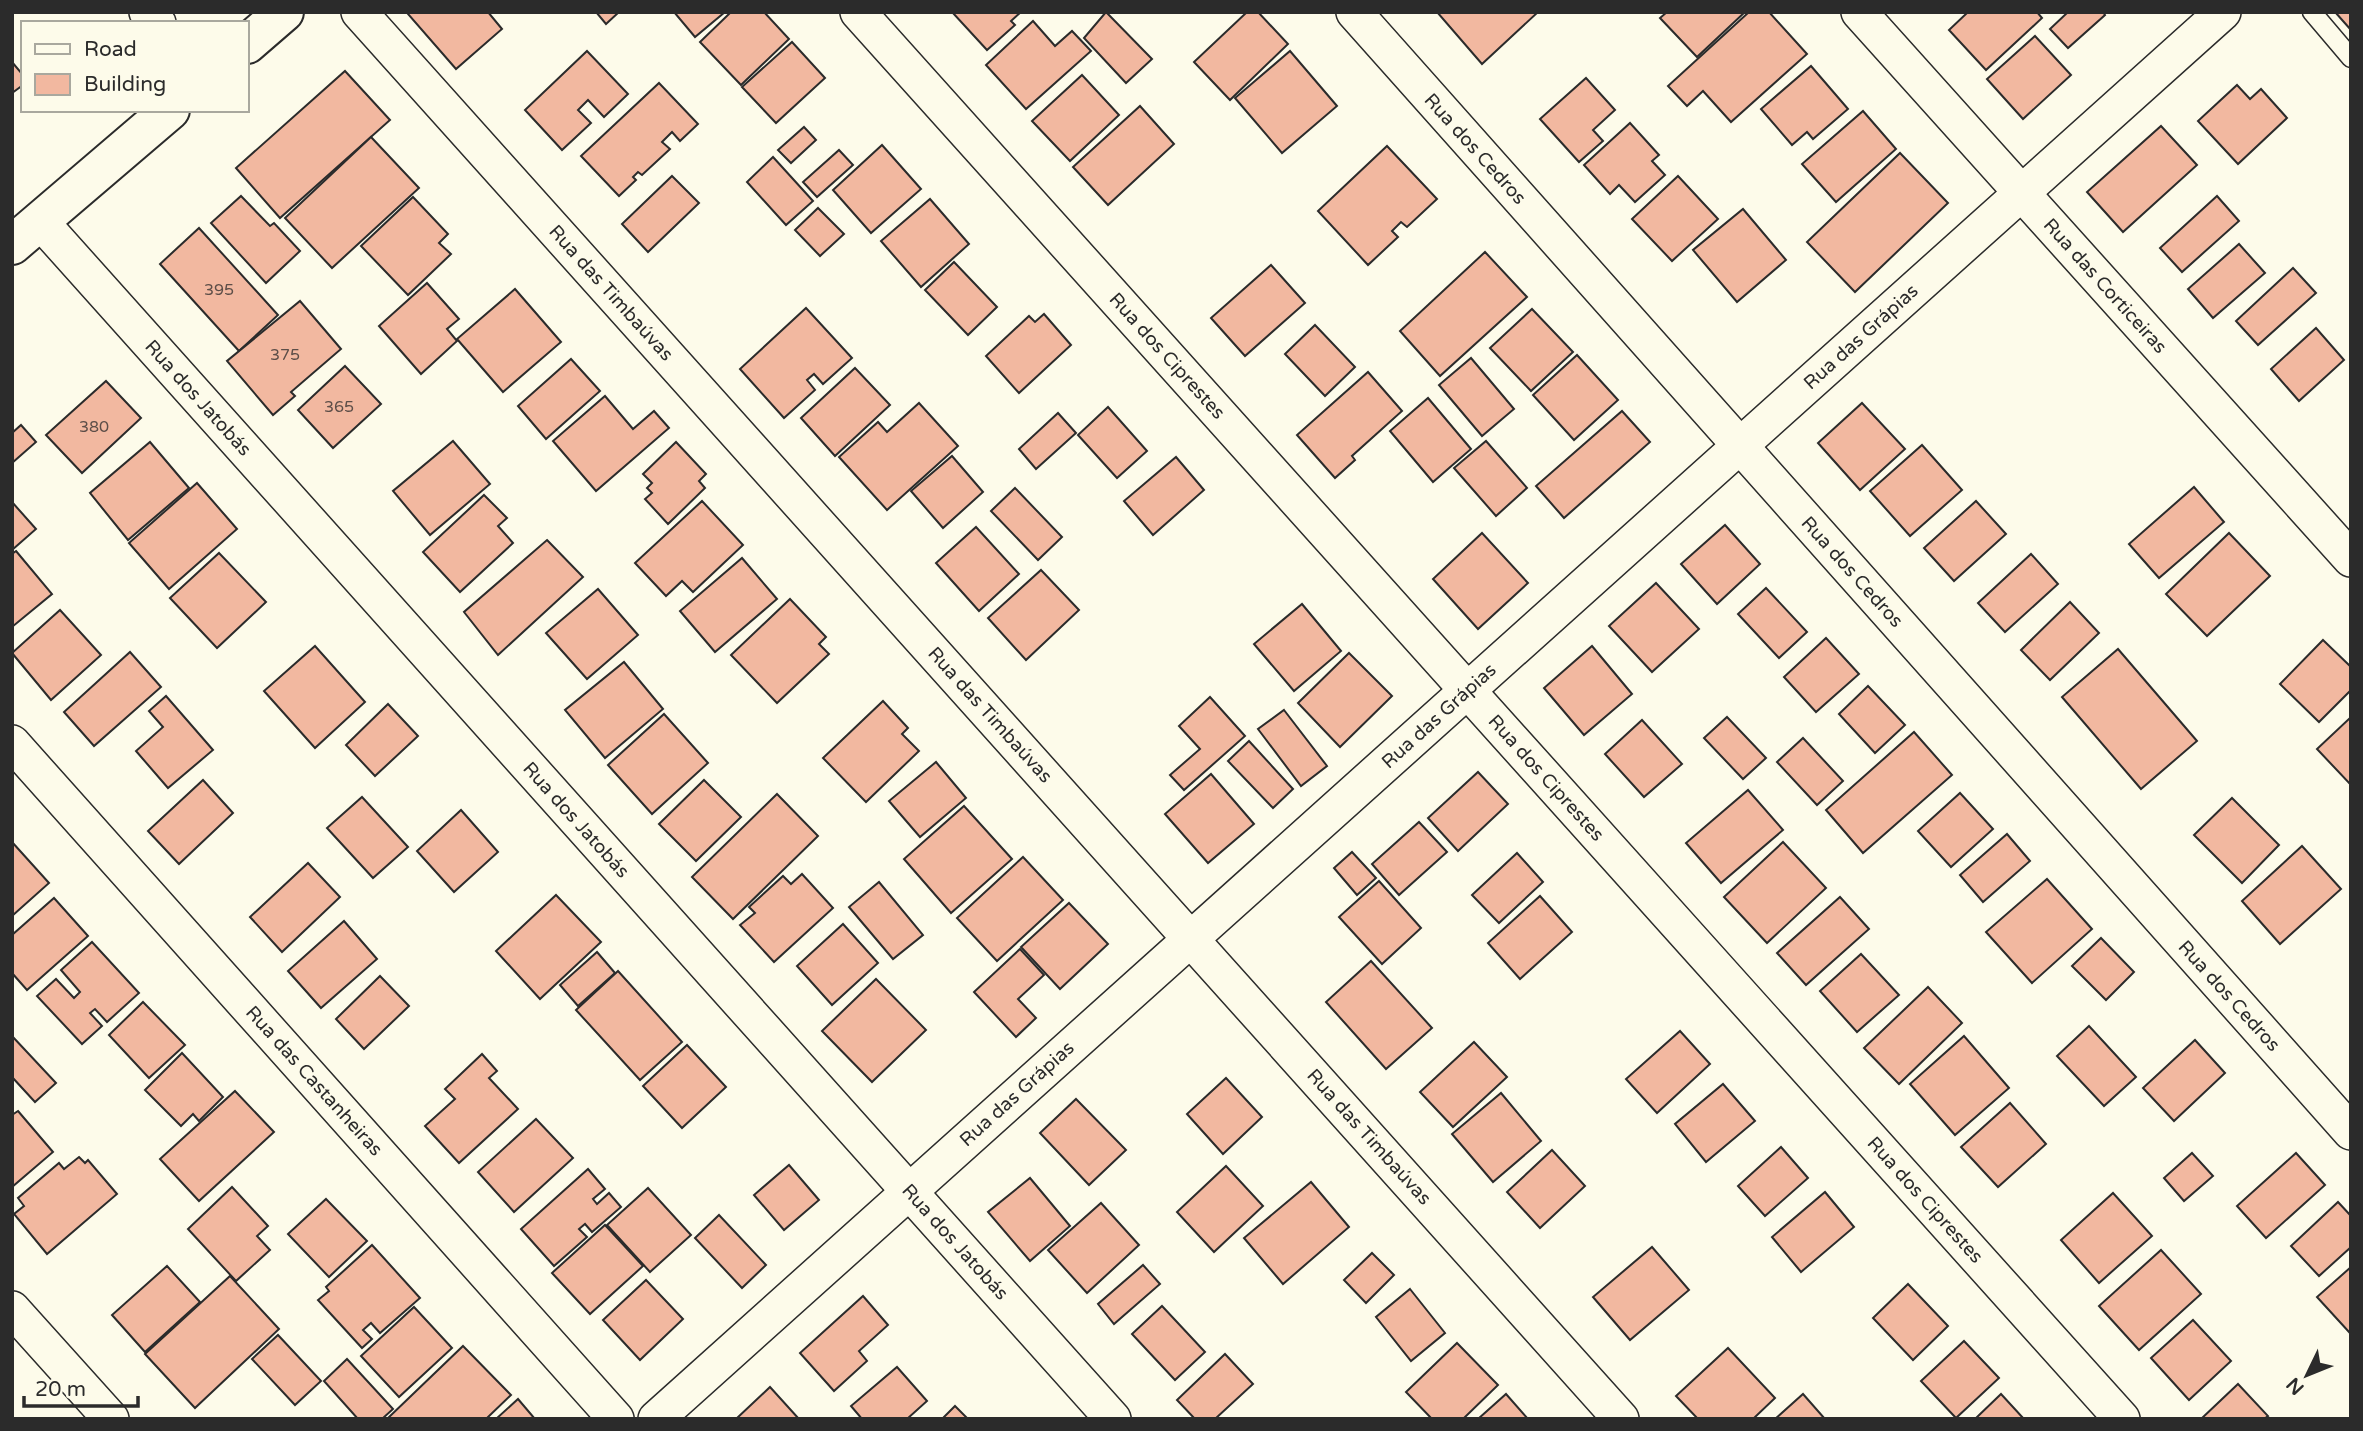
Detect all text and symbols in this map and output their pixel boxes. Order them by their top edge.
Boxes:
legend [21,21,248,112]
text: Road [84,37,137,62]
text: Building [84,72,166,97]
street label: Rua dos Cedros [1419,89,1531,209]
street label: Rua das Corticeiras [2039,214,2171,358]
street label: Rua das Timbaúvas [544,221,678,365]
house number: 395 [204,280,234,300]
street label: Rua das Grápias [1799,280,1923,394]
street label: Rua dos Ciprestes [1105,288,1229,424]
street label: Rua dos Jatobás [140,336,256,460]
house number: 375 [270,345,300,365]
house number: 365 [324,397,354,417]
house number: 380 [79,417,109,437]
street label: Rua dos Cedros [1796,512,1908,632]
street label: Rua das Timbaúvas [923,643,1057,787]
street label: Rua das Grápias [1377,659,1501,773]
street label: Rua dos Ciprestes [1484,710,1608,846]
street label: Rua dos Jatobás [518,758,634,882]
street label: Rua dos Cedros [2173,936,2285,1056]
street label: Rua das Castanheiras [241,1002,387,1160]
street label: Rua das Grápias [955,1037,1079,1151]
street label: Rua das Timbaúvas [1302,1065,1436,1209]
street label: Rua dos Ciprestes [1863,1132,1987,1268]
street label: Rua dos Jatobás [897,1180,1013,1304]
north arrow [2272,1340,2342,1410]
scale bar [24,1364,138,1408]
text: N [2282,1373,2309,1399]
text: 20 m [35,1377,86,1402]

